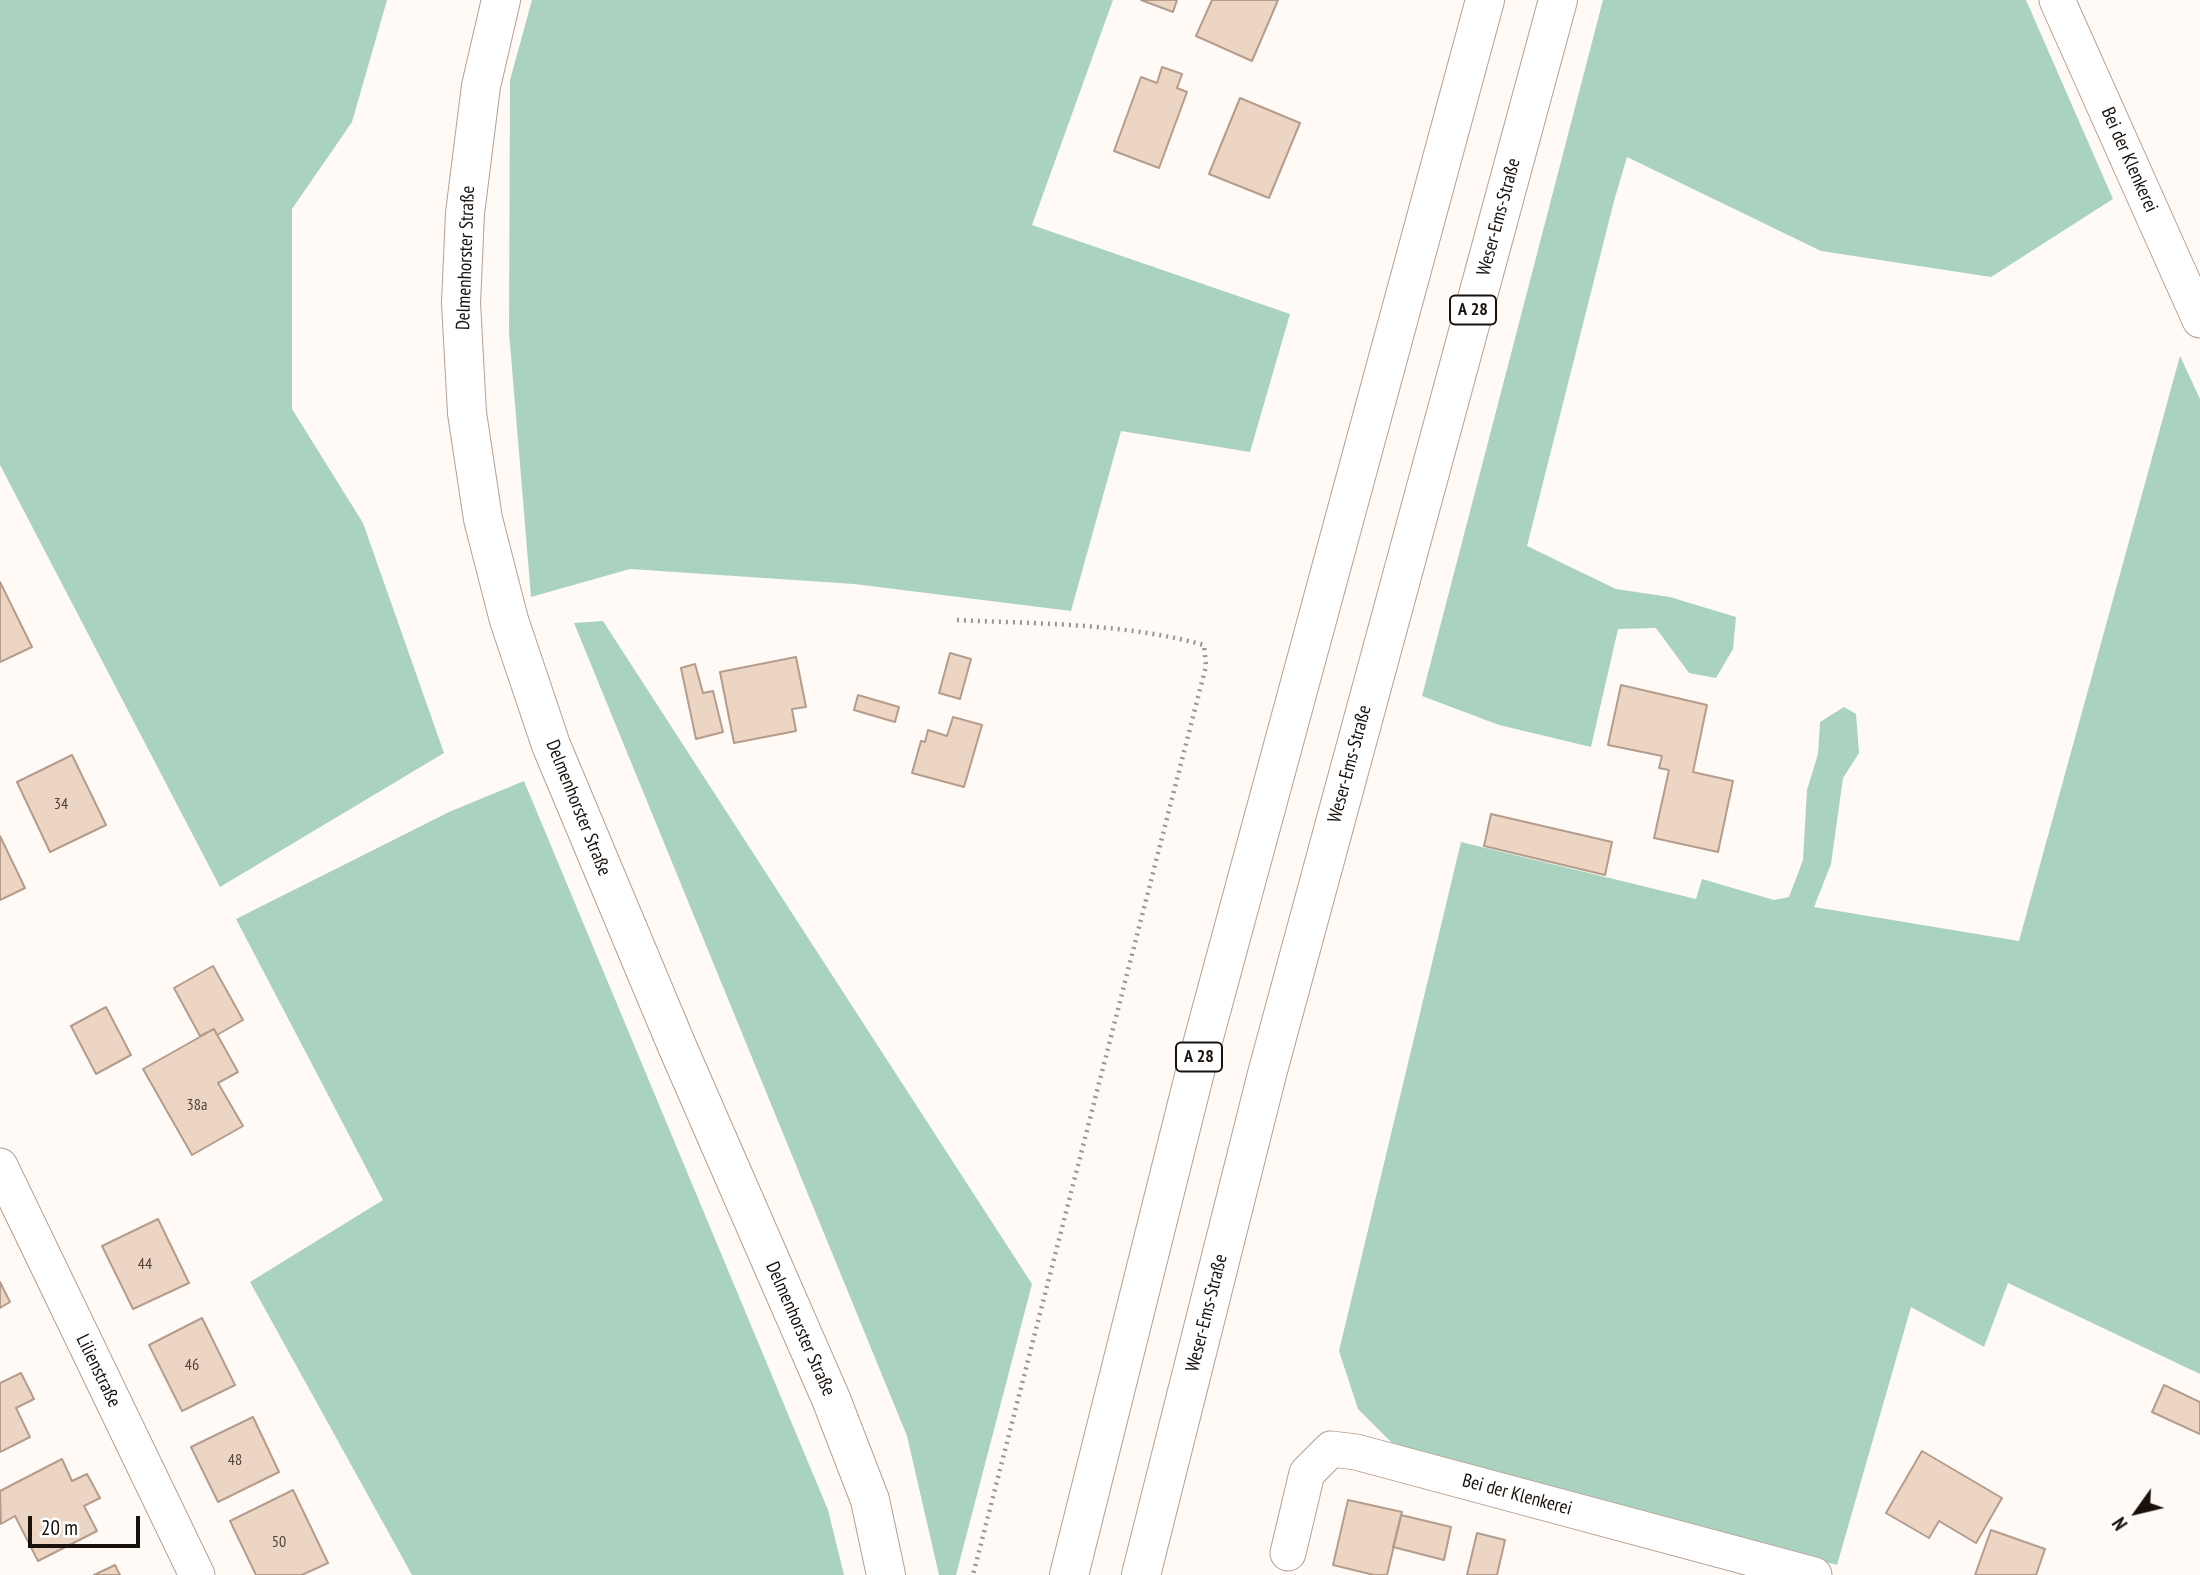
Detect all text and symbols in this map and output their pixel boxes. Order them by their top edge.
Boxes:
street label: Bei der Klenkerei [2096,104,2162,216]
street label: Weser-Ems-Straße [1472,156,1526,278]
street label: Delmenhorster Straße [452,185,480,331]
road number: A 28 [1450,296,1496,324]
street label: Weser-Ems-Straße [1323,703,1377,825]
street label: Delmenhorster Straße [540,737,616,879]
house number: 34 [54,794,68,814]
road number: A 28 [1176,1042,1222,1072]
house number: 38a [187,1095,207,1115]
street label: Weser-Ems-Straße [1181,1252,1233,1374]
house number: 44 [138,1254,152,1274]
street label: Delmenhorster Straße [760,1258,840,1400]
street label: Lilienstraße [71,1331,125,1411]
house number: 46 [185,1355,199,1375]
house number: 48 [228,1450,242,1470]
street label: Bei der Klenkerei [1460,1469,1574,1521]
north arrow [2102,1477,2172,1547]
scale bar [32,1502,144,1546]
text: N [2107,1513,2132,1535]
text: 20 m [41,1514,78,1541]
house number: 50 [272,1532,286,1552]

